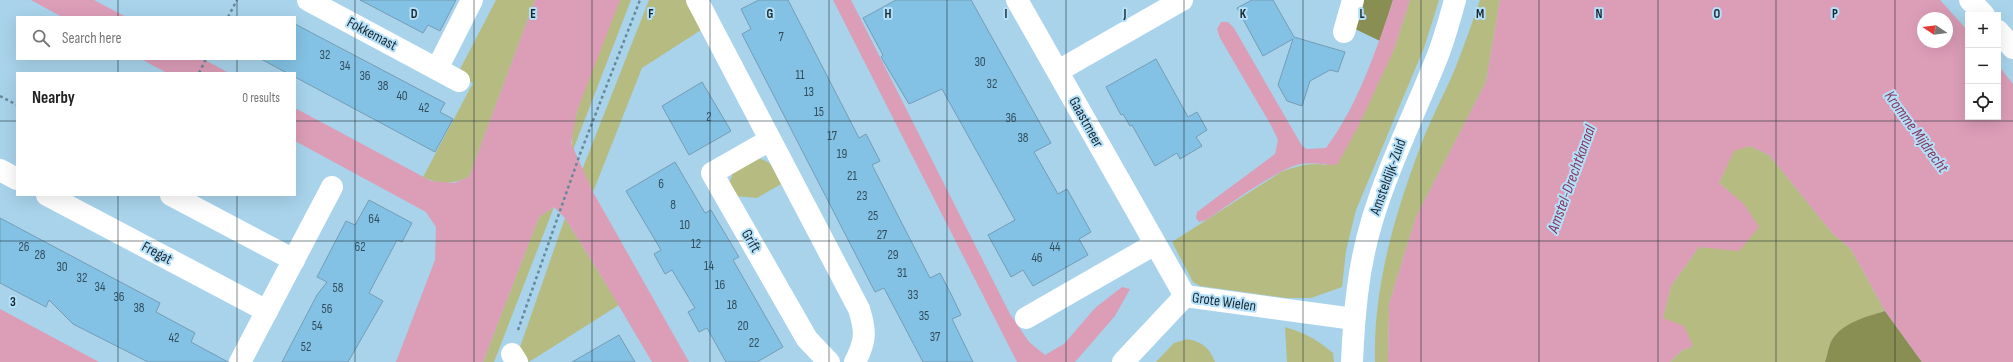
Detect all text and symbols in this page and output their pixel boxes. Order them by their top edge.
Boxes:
text: D [411,6,418,22]
text: E [530,6,536,22]
text: F [648,6,654,22]
text: G [767,6,774,22]
text: H [885,6,892,22]
text: I [1005,6,1008,22]
text: J [1123,6,1127,22]
text: K [1240,6,1247,22]
text: L [1359,6,1365,22]
text: M [1476,6,1484,22]
text: N [1596,6,1603,22]
text: O [1714,6,1721,22]
text: P [1832,6,1838,22]
north arrow [1917,12,1953,48]
map controls [1965,12,2001,120]
button: + [1965,12,2001,48]
street label: Fokkemast [344,13,401,55]
search box [16,16,296,60]
icon: search [30,27,52,49]
text: Search here [62,29,122,48]
house number: 7 [778,29,784,45]
house number: 32 [320,47,330,63]
button: − [1965,48,2001,84]
house number: 30 [974,54,986,70]
house number: 34 [340,58,351,74]
house number: 11 [795,67,805,83]
house number: 36 [359,68,371,84]
house number: 32 [987,76,997,92]
house number: 38 [377,78,389,94]
house number: 13 [804,84,814,100]
button: locate [1965,84,2001,120]
water label: Kromme Mijdrecht [1880,87,1953,178]
text: Nearby [32,88,75,108]
house number: 40 [396,88,408,104]
text: 0 results [242,90,280,106]
street label: Gaastmeer [1064,93,1108,151]
house number: 42 [419,100,429,116]
house number: 15 [814,104,824,120]
house number: 2 [706,109,712,125]
house number: 36 [1005,110,1017,126]
water label: Amstel-Drechtkanaal [1543,122,1601,236]
house number: 17 [827,128,838,144]
house number: 38 [1017,130,1029,146]
street label: Amsteldijk-Zuid [1365,136,1411,219]
house number: 19 [837,146,847,162]
house number: 21 [847,168,857,184]
house number: 6 [658,176,664,192]
house number: 23 [857,188,867,204]
house number: 8 [670,197,676,213]
house number: 25 [868,208,878,224]
house number: 64 [368,211,380,227]
house number: 10 [680,217,690,233]
street label: Grift [737,226,765,256]
house number: 27 [877,227,888,243]
house number: 12 [691,236,701,252]
street label: Fregat [138,237,176,269]
house number: 26 [18,239,30,255]
house number: 62 [354,239,366,255]
house number: 44 [1050,239,1061,255]
house number: 28 [34,247,46,263]
house number: 29 [887,247,899,263]
house number: 46 [1031,250,1043,266]
house number: 14 [704,258,715,274]
house number: 30 [56,259,68,275]
house number: 31 [897,265,907,281]
house number: 32 [77,270,87,286]
house number: 16 [715,277,725,293]
house number: 34 [95,279,106,295]
house number: 58 [333,280,344,296]
house number: 33 [908,287,918,303]
street label: Grote Wielen [1191,288,1257,316]
house number: 36 [113,289,125,305]
text: 3 [10,294,16,310]
house number: 18 [727,297,737,313]
house number: 38 [133,300,145,316]
house number: 56 [322,301,333,317]
house number: 35 [919,308,929,324]
house number: 54 [312,318,323,334]
house number: 20 [737,318,749,334]
house number: 37 [930,329,941,345]
house number: 42 [169,330,179,346]
house number: 22 [749,335,759,351]
house number: 52 [301,339,311,355]

